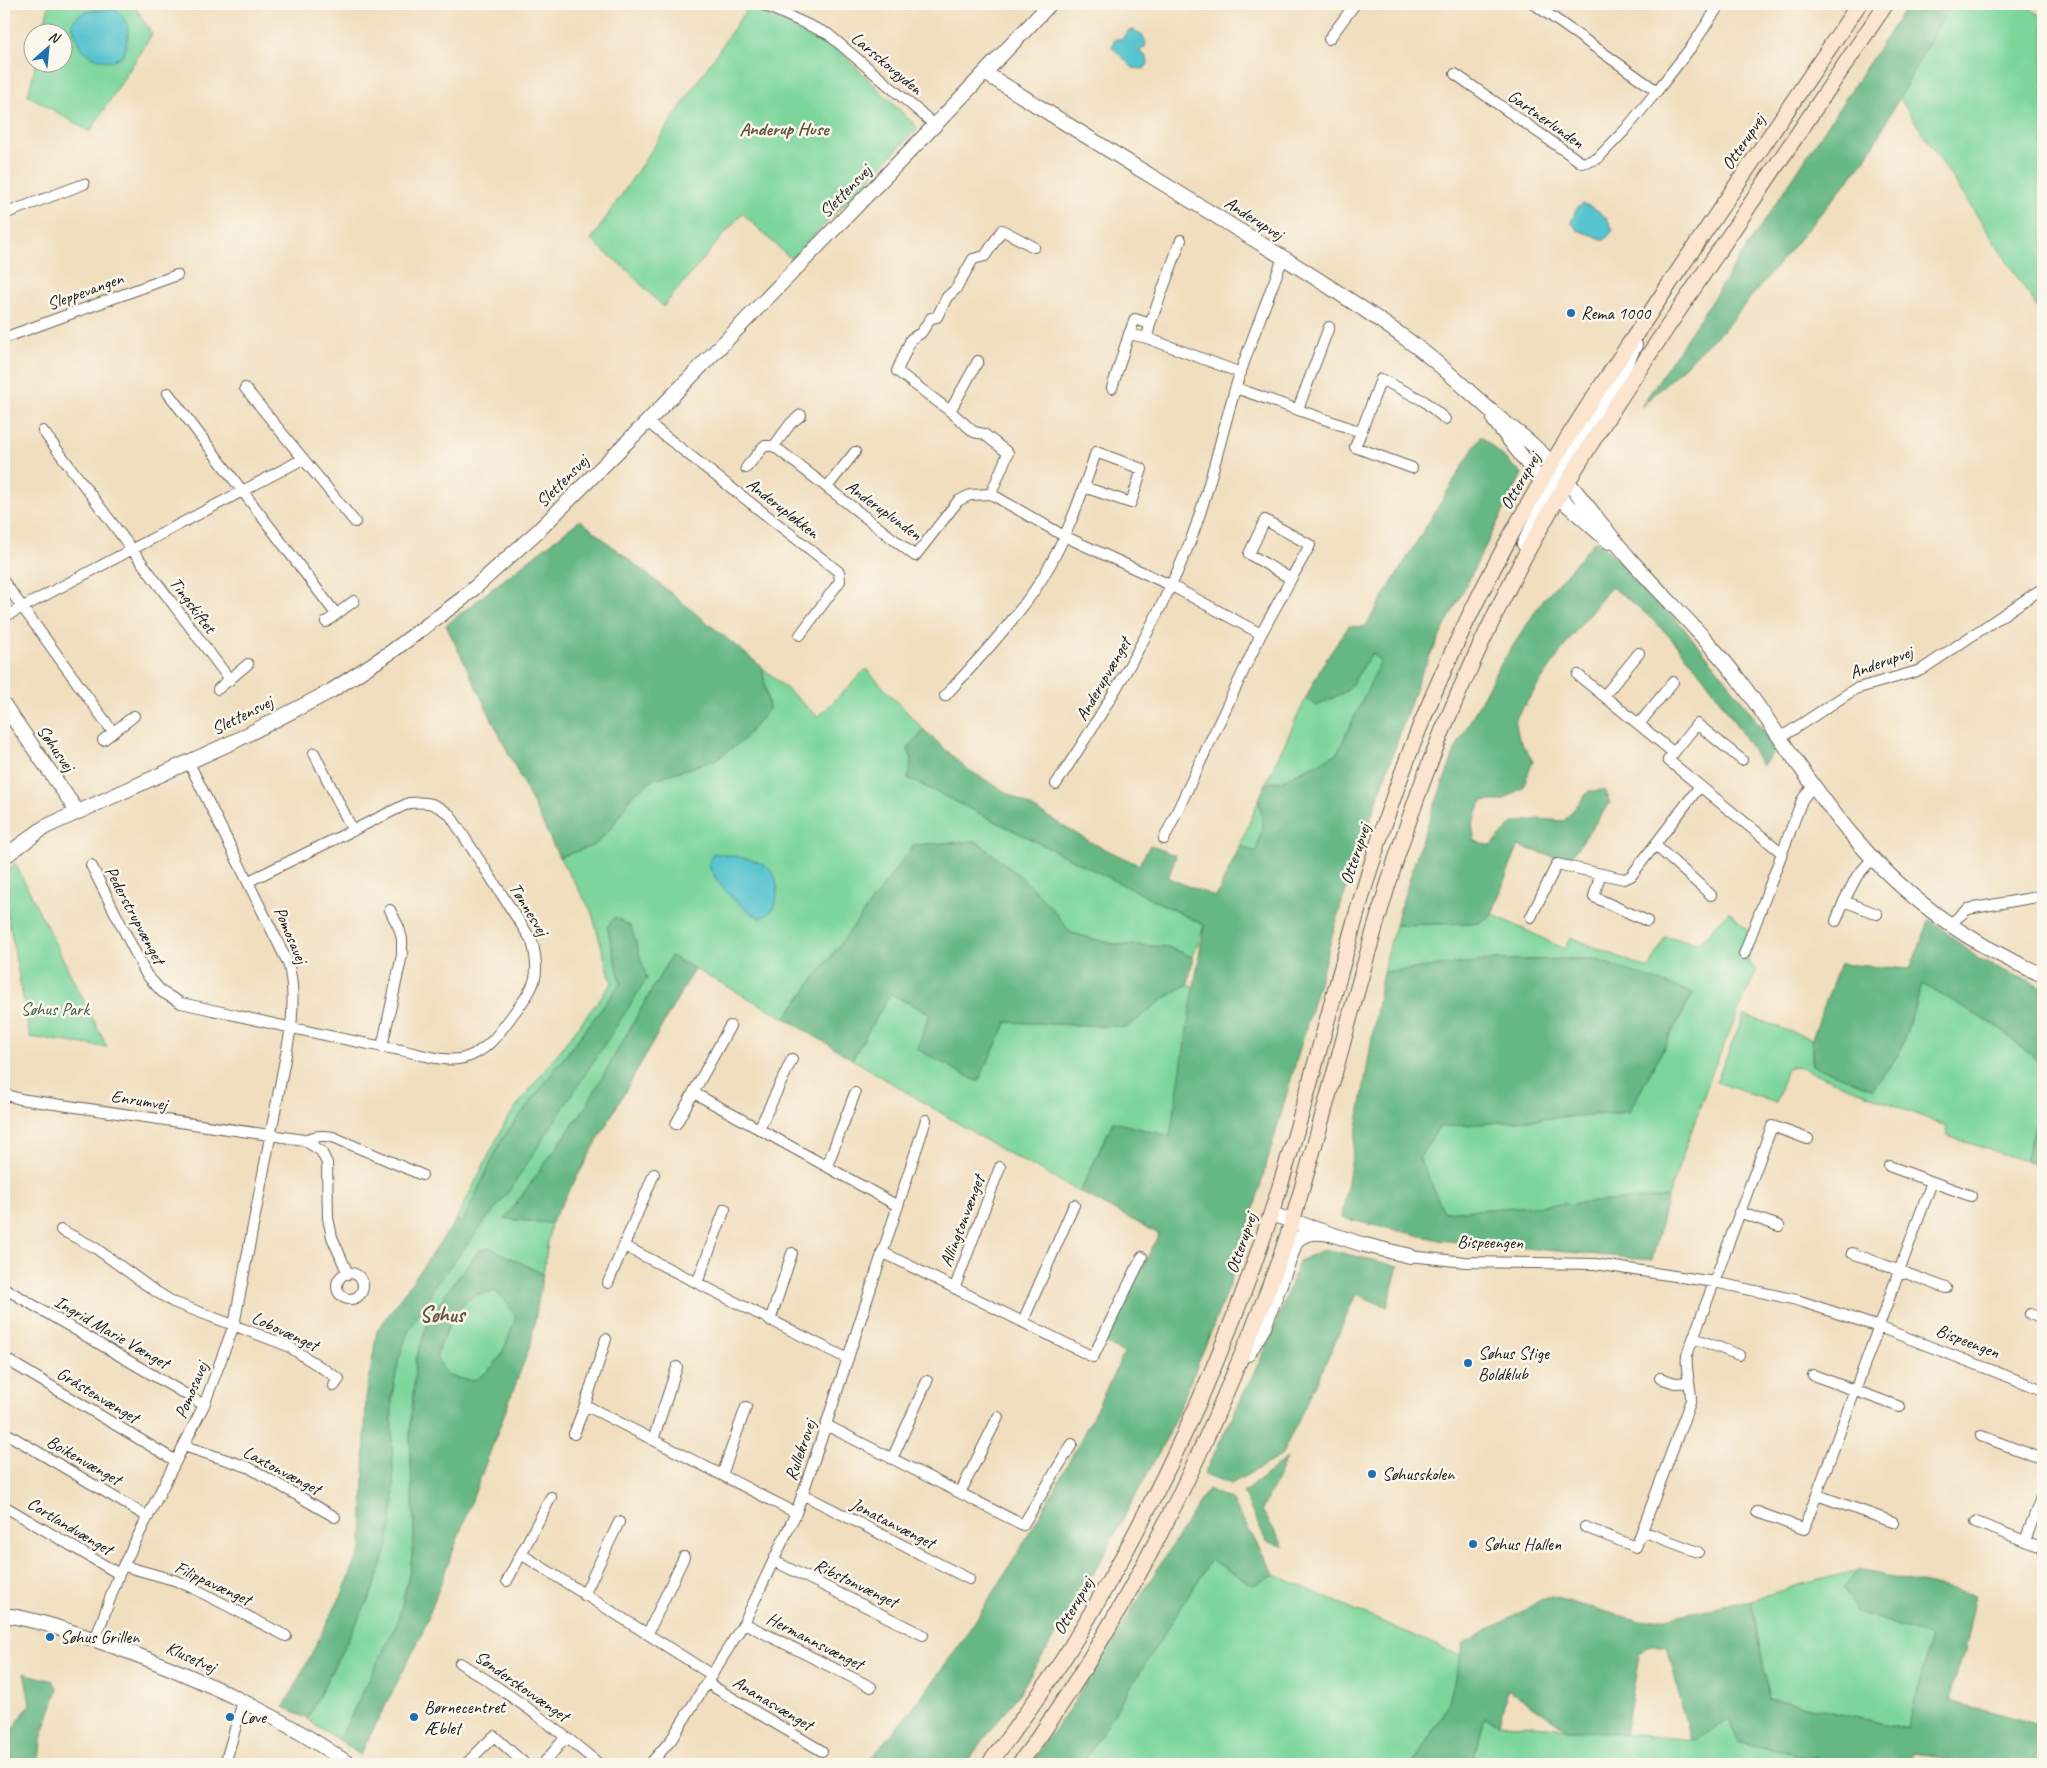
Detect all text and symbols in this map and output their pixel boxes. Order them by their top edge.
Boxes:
north arrow [22,22,72,72]
text: N [46,27,63,47]
street label: Larsskovgyden [847,27,928,100]
street label: Gartnerlunden [1504,85,1589,154]
street label: Otterupvej [1716,108,1771,174]
district label: Anderup Huse [740,117,830,141]
street label: Slettensvej [814,158,877,222]
street label: Anderupvej [1220,191,1289,246]
street label: Sleppevangen [44,267,127,315]
place label: Rema 1000 [1581,302,1652,324]
marker: Rema 1000 [1565,307,1577,319]
street label: Otterupvej [1495,446,1546,514]
street label: Slettensvej [531,448,595,512]
street label: Anderupløkken [742,473,824,544]
street label: Anderuplunden [842,475,927,545]
street label: Tingskiftet [165,573,222,639]
street label: Anderupvænget [1070,631,1137,725]
street label: Anderupvej [1847,640,1918,684]
street label: Slettensvej [208,689,278,740]
street label: Søhusvej [32,721,81,777]
street label: Otterupvej [1335,819,1376,887]
street label: Pederstrupvænget [100,862,171,970]
street label: Tønnesvej [505,878,555,942]
street label: Pomosavej [269,903,314,969]
park label: Søhus Park [21,998,91,1020]
street label: Enrumvej [109,1085,171,1116]
street label: Allingtonvænget [935,1169,991,1270]
street label: Otterupvej [1220,1208,1262,1276]
street label: Bispeengen [1457,1230,1524,1254]
street label: Ingrid Marie Vænget [51,1290,176,1375]
district label: Søhus [420,1301,467,1329]
street label: Lobovænget [248,1306,324,1357]
street label: Bispeengen [1933,1319,2004,1363]
place label: Søhus Stige Boldklub [1478,1342,1550,1385]
street label: Pomosavej [169,1356,214,1422]
marker: Søhus Stige Boldklub [1462,1357,1474,1369]
street label: Gråstenvænget [53,1362,146,1430]
street label: Rullekrovej [779,1415,821,1483]
street label: Boikenvænget [43,1430,128,1492]
street label: Laxtonvænget [239,1440,327,1501]
place label: Søhusskolen [1382,1463,1455,1485]
marker: Søhusskolen [1366,1468,1378,1480]
street label: Cortlandvænget [23,1492,119,1562]
street label: Jonatanvænget [847,1492,941,1555]
place label: Søhus Hallen [1483,1533,1562,1555]
marker: Søhus Hallen [1467,1538,1479,1550]
street label: Ribstonvænget [811,1553,904,1614]
street label: Filippavænget [171,1556,257,1612]
street label: Otterupvej [1048,1571,1099,1639]
street label: Hermannsvænget [763,1607,870,1676]
place label: Søhus Grillen [60,1626,140,1648]
marker: Søhus Grillen [44,1631,56,1643]
street label: Klusetvej [163,1636,221,1679]
street label: Sønderskovvænget [471,1645,576,1728]
street label: Ananasvænget [729,1671,819,1737]
place label: Børnecentret Æblet [424,1696,507,1739]
place label: Løve [240,1706,267,1728]
marker: Løve [224,1711,236,1723]
marker: Børnecentret Æblet [408,1711,420,1723]

